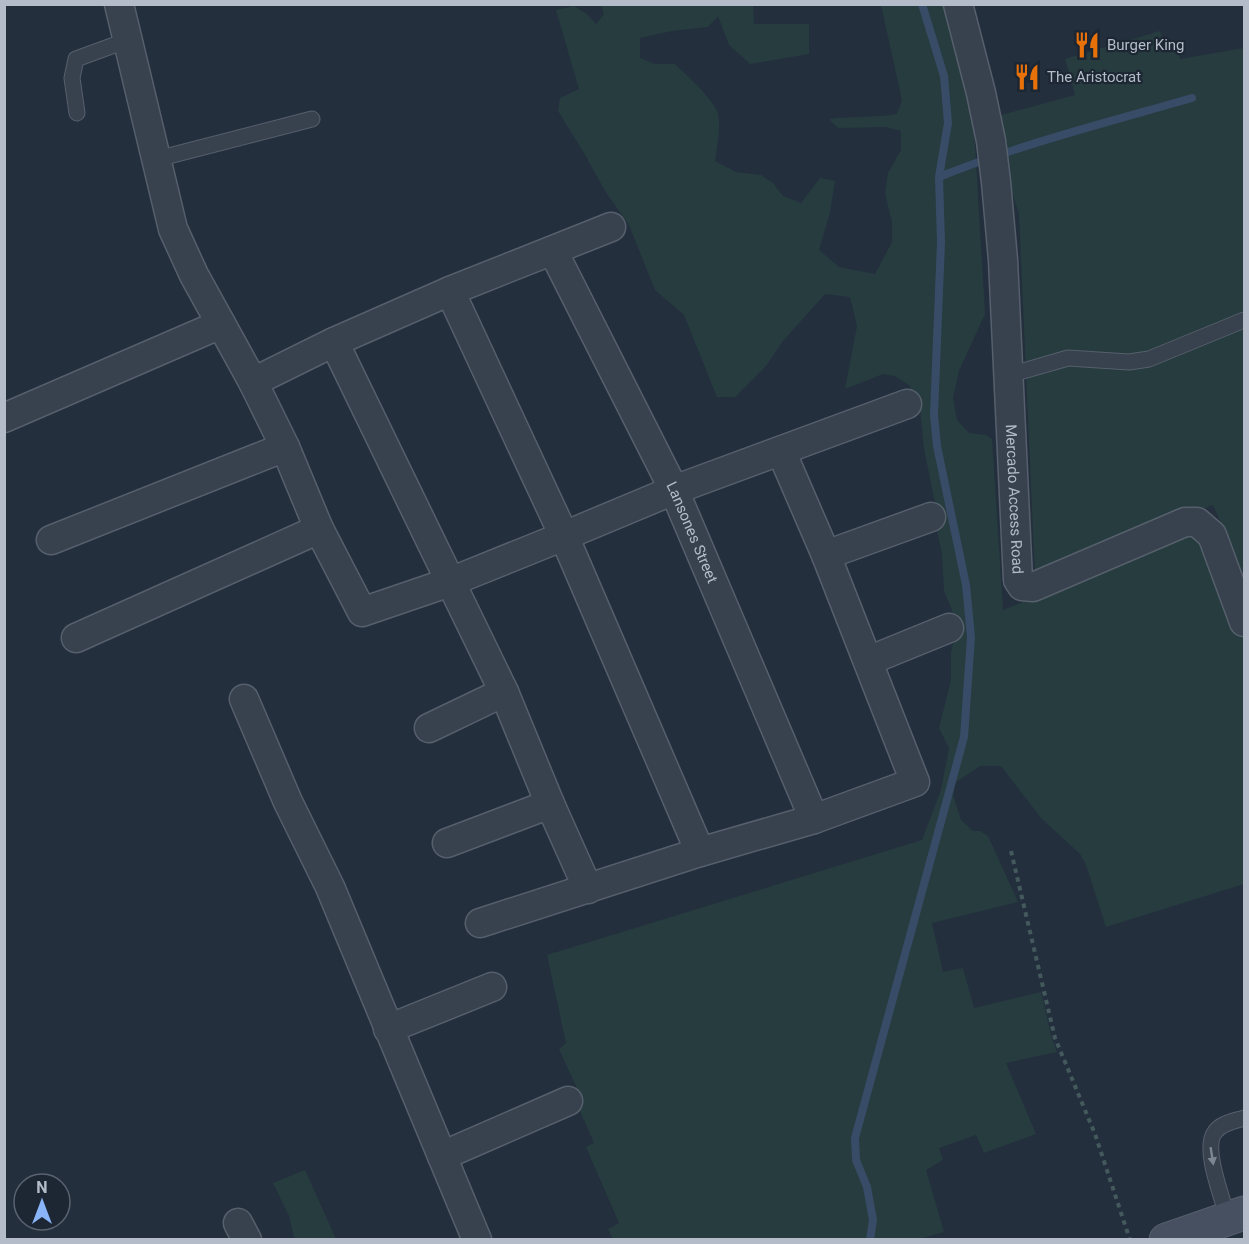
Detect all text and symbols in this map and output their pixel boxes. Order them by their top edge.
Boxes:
restaurant icon: Burger King [1072,30,1102,60]
place label: Burger King [1107,36,1185,54]
restaurant icon: The Aristocrat [1012,62,1042,92]
place label: The Aristocrat [1047,68,1141,86]
street label: Mercado Access Road [1002,424,1027,575]
street label: Lansones Street [662,479,722,586]
one-way arrow [1207,1146,1216,1165]
north arrow [12,1172,72,1232]
text: N [36,1178,48,1197]

